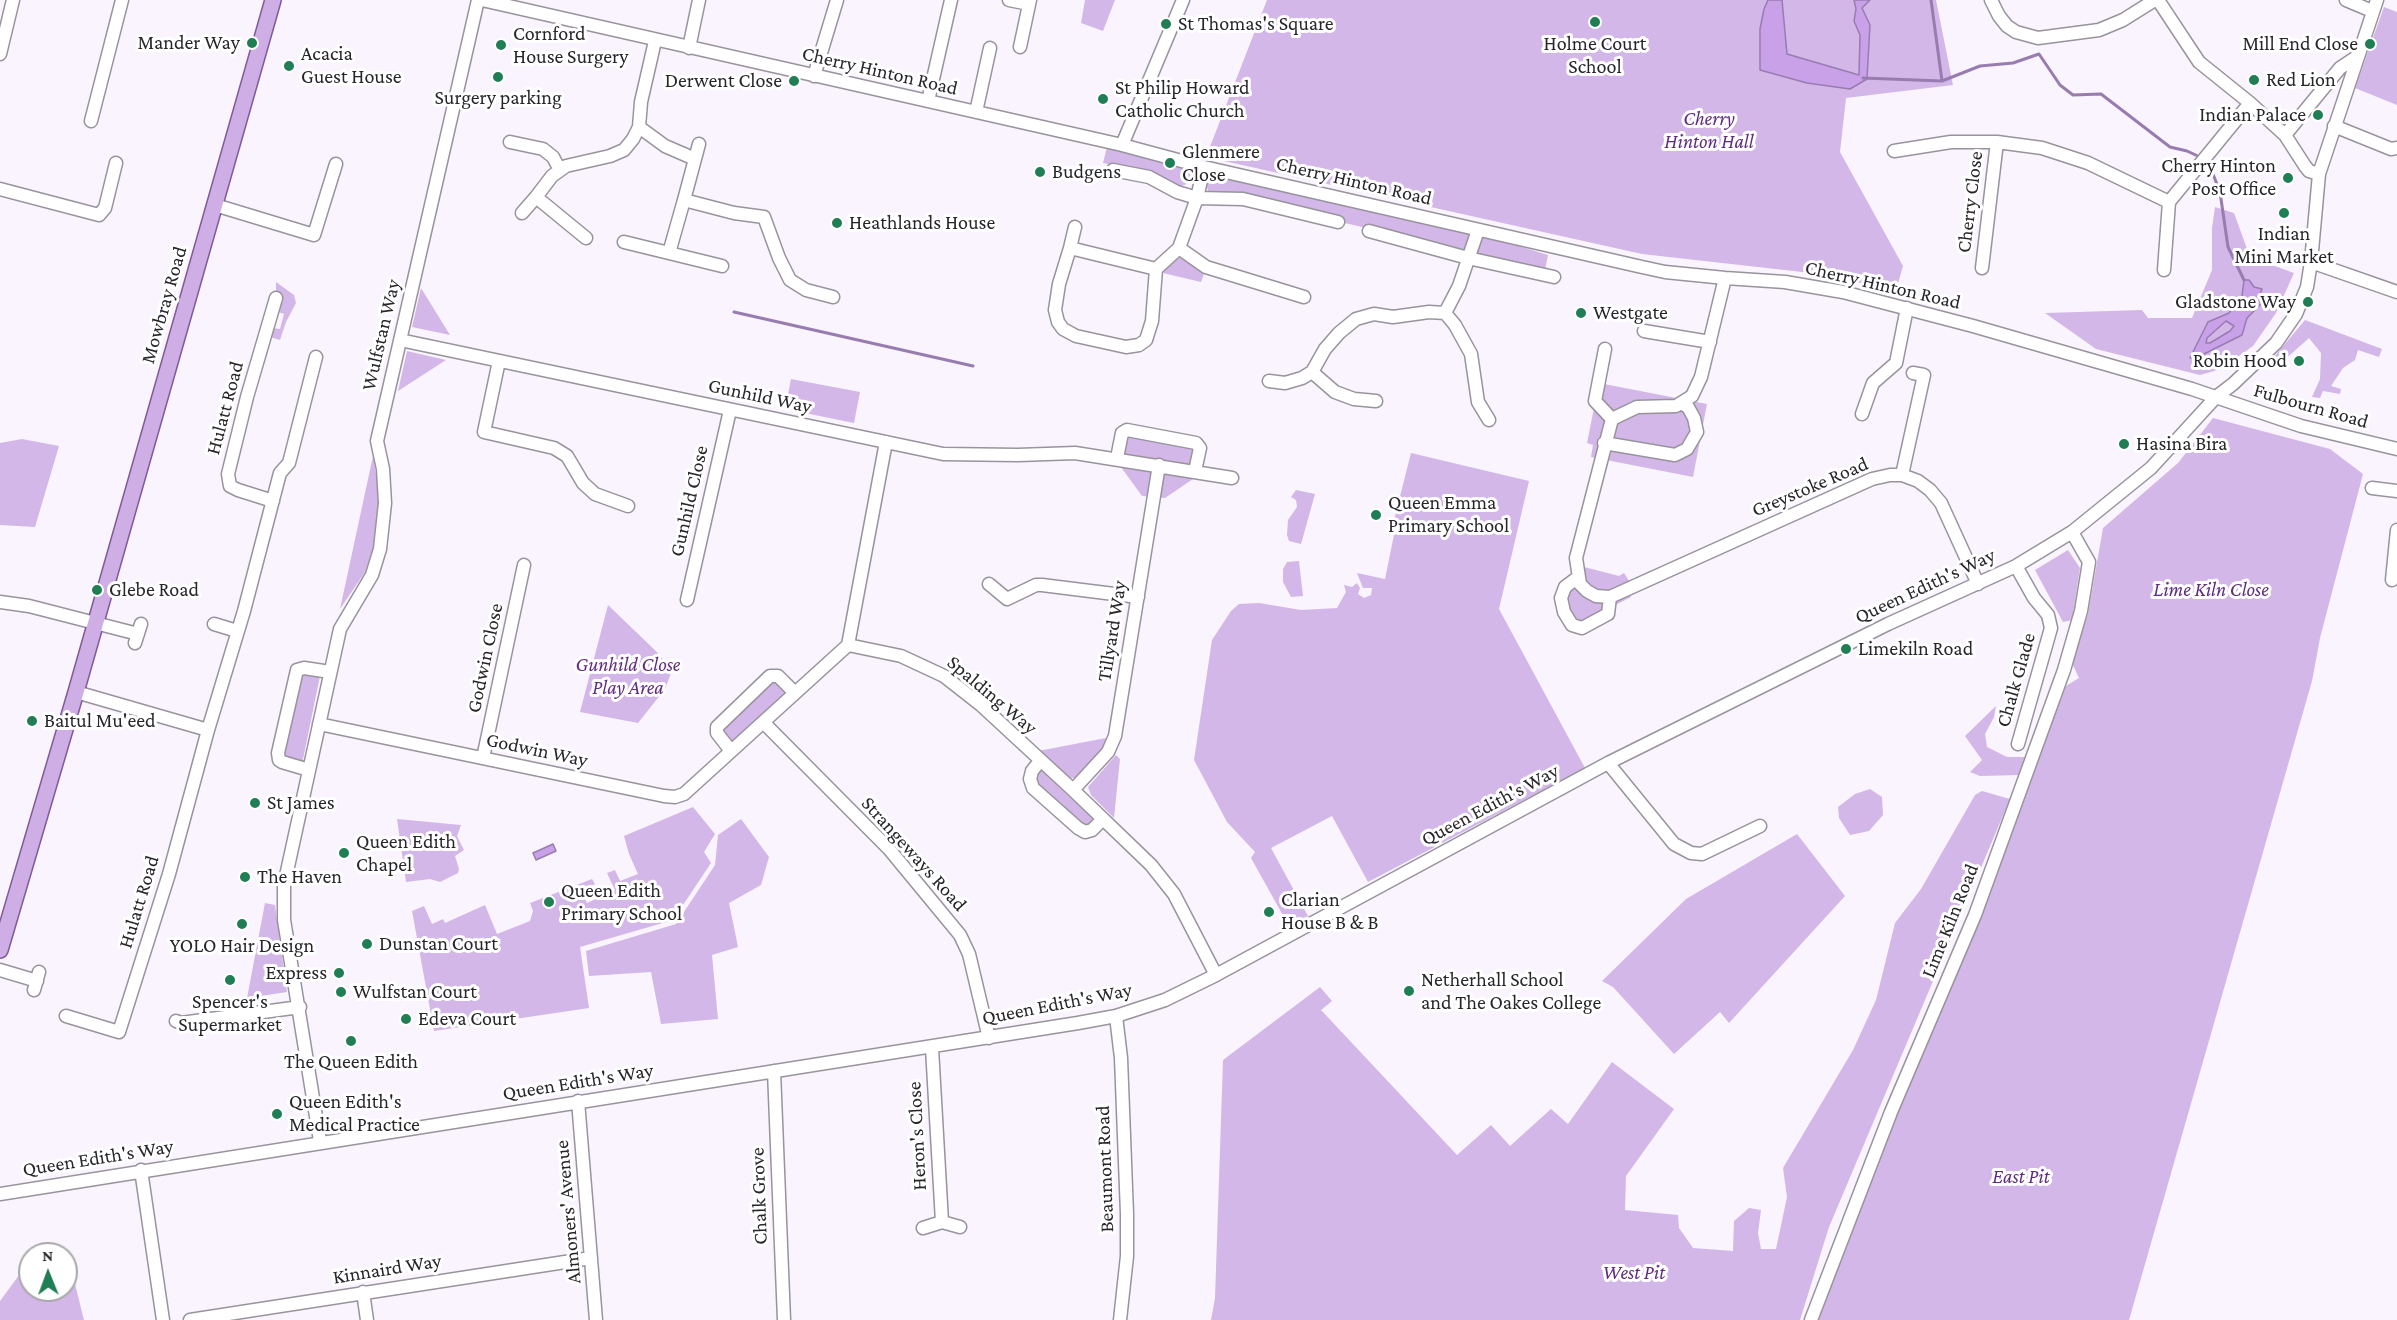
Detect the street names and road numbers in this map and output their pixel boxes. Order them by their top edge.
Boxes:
street label: Cherry Hinton Road [800,41,960,101]
street label: Cherry Close [1952,150,1988,254]
street label: Cherry Hinton Road [1274,151,1434,211]
street label: Mowbray Road [136,244,192,366]
street label: Cherry Hinton Road [1803,255,1963,315]
street label: Wulfstan Way [357,277,405,393]
street label: Hulatt Road [201,359,249,457]
street label: Gunhild Way [706,373,814,419]
street label: Fulbourn Road [2251,378,2371,434]
street label: Gunhild Close [665,443,713,559]
street label: Greystoke Road [1748,452,1872,522]
street label: Queen Edith's Way [1851,543,1999,629]
street label: Tillyard Way [1092,579,1132,683]
street label: Godwin Close [462,601,508,715]
street label: Chalk Glade [1991,630,2041,730]
street label: Spalding Way [942,650,1042,740]
street label: Godwin Way [484,728,590,772]
street label: Queen Edith's Way [1417,759,1563,851]
street label: Strangeways Road [856,792,972,916]
street label: Hulatt Road [114,853,164,951]
street label: Lime Kiln Road [1916,860,1984,982]
street label: Queen Edith's Way [980,978,1134,1030]
street label: Queen Edith's Way [501,1058,655,1106]
street label: Heron's Close [902,1081,932,1191]
street label: Beaumont Road [1091,1105,1119,1233]
street label: Queen Edith's Way [21,1134,175,1182]
street label: Almoners' Avenue [550,1139,586,1285]
street label: Chalk Grove [745,1147,773,1245]
street label: Kinnaird Way [331,1249,443,1289]

